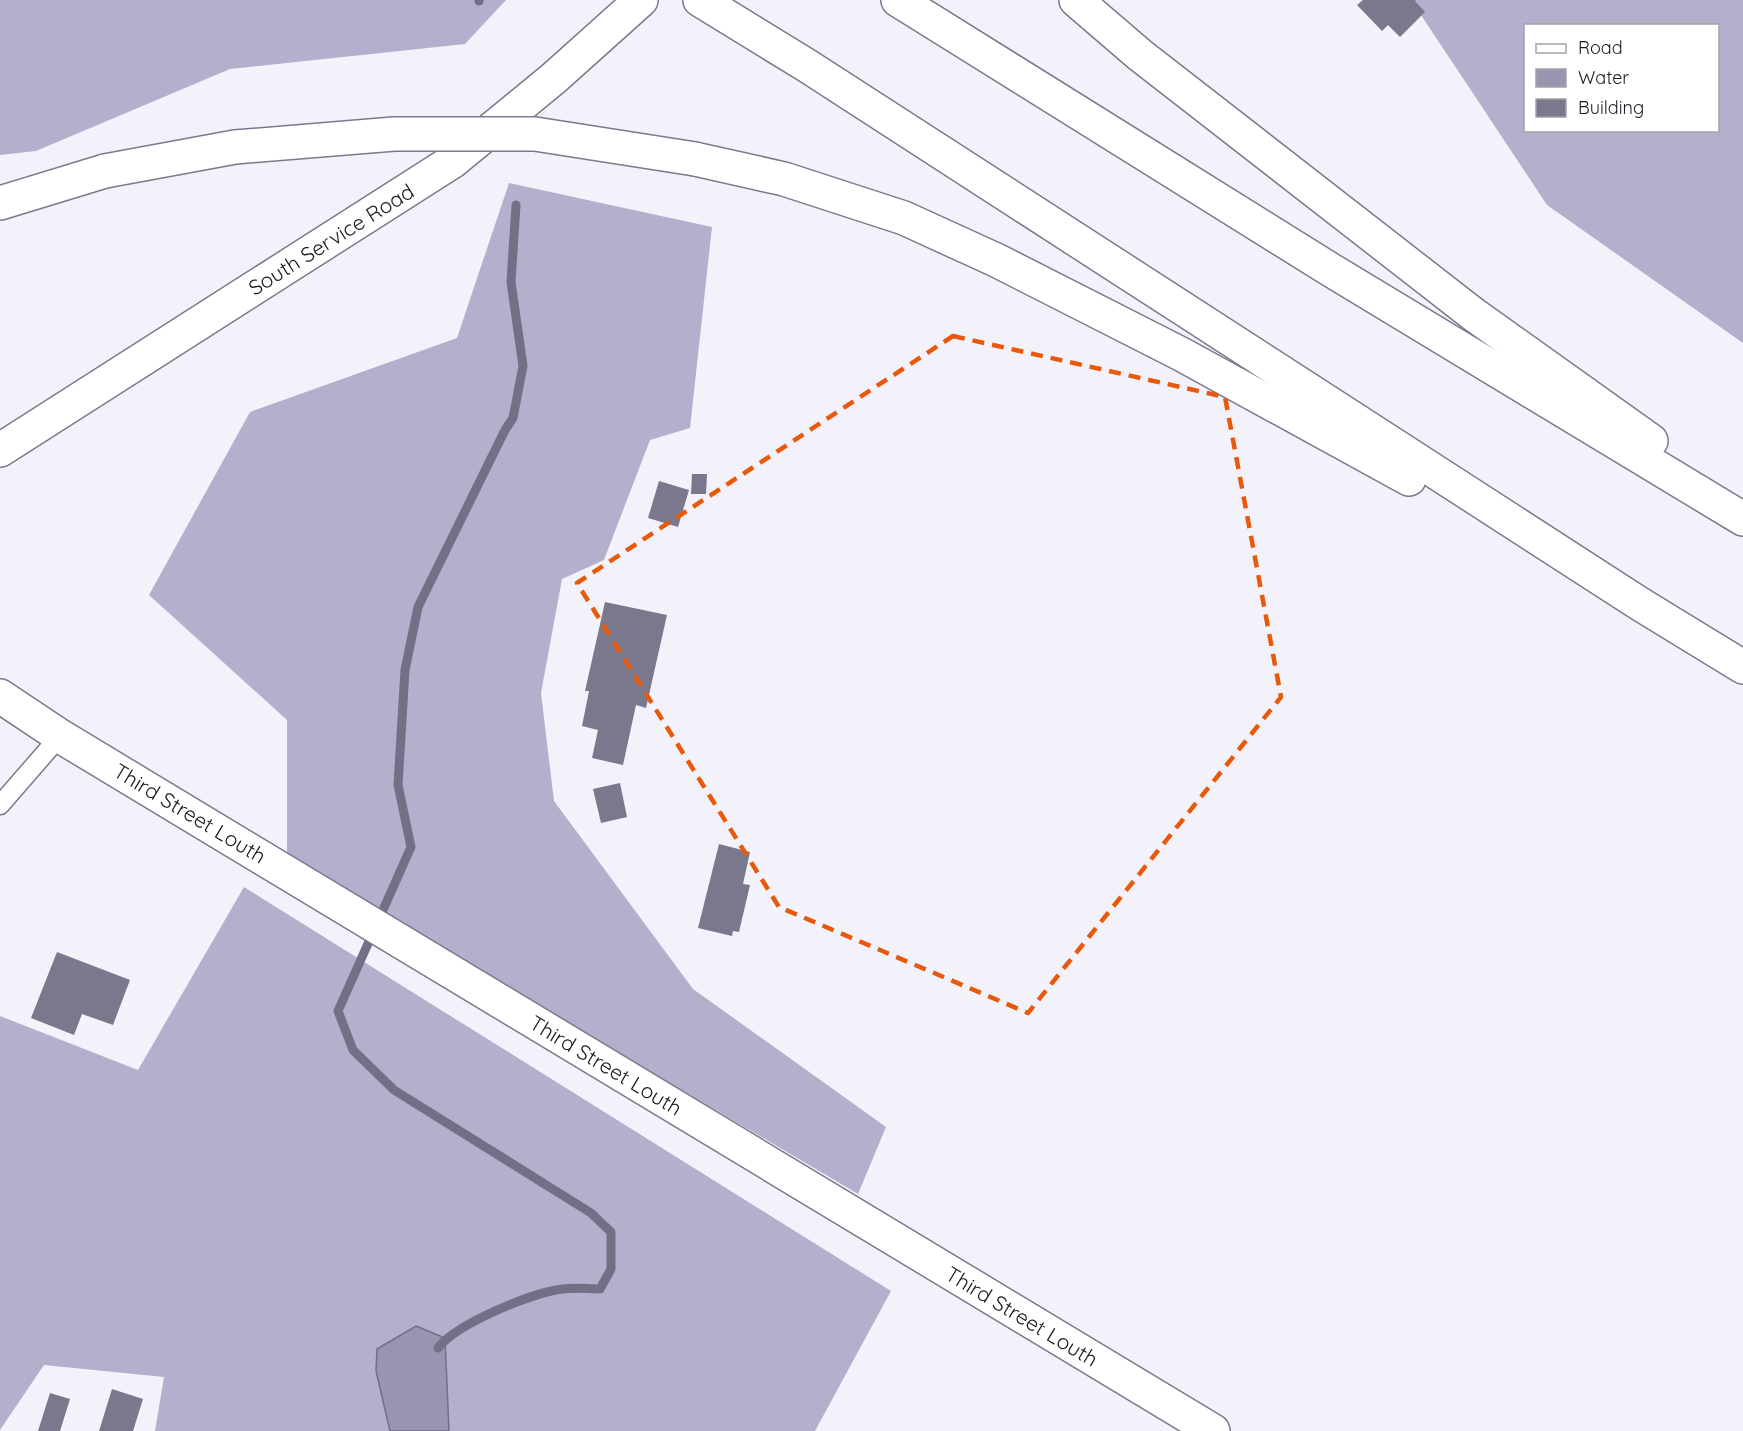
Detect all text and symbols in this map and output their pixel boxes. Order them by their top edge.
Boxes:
legend [1524,24,1719,132]
text: Road [1578,36,1623,59]
text: Water [1578,66,1629,89]
text: Building [1578,96,1644,119]
street label: South Service Road [243,178,419,300]
street label: Third Street Louth [109,757,271,869]
street label: Third Street Louth [525,1009,687,1121]
street label: Third Street Louth [941,1260,1103,1372]

